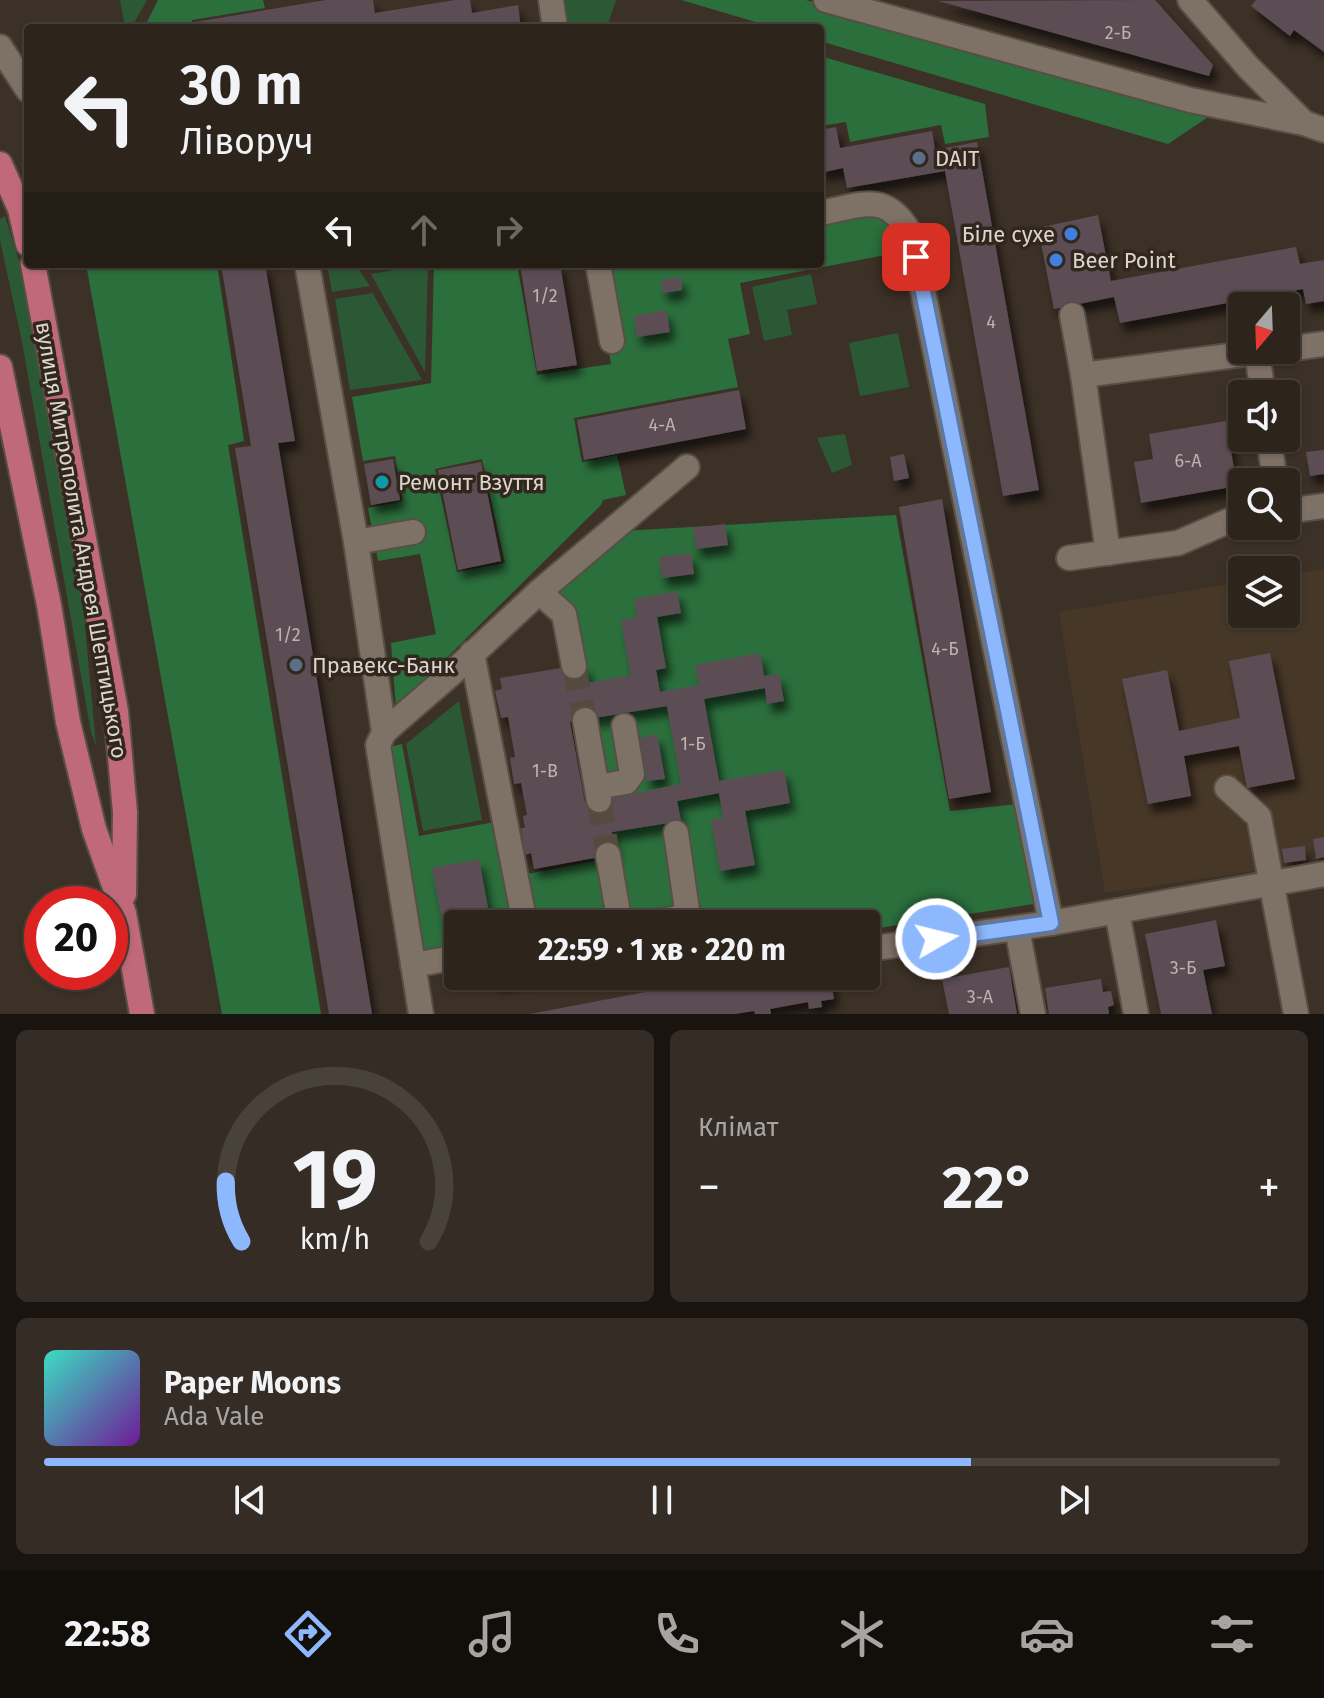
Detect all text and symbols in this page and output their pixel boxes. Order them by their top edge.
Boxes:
house number: 2-Б [1105,22,1131,44]
text: 30 m [180,52,302,119]
icon: left [48,56,152,160]
text: Ліворуч [180,120,314,164]
place label: DAIT [935,145,980,172]
marker: DAIT [910,149,928,167]
icon: left [318,208,362,252]
icon: ahead [402,208,446,252]
icon: right [486,208,530,252]
place label: Біле сухе [962,221,1055,248]
pin [882,223,950,291]
marker: Біле сухе [1062,225,1080,243]
icon: arrive [894,235,938,279]
place label: Beer Point [1072,247,1176,274]
marker: Beer Point [1047,251,1065,269]
house number: 1/2 [532,285,558,307]
north arrow [1228,292,1300,364]
map controls [1228,292,1300,628]
house number: 4 [986,311,996,333]
street label: вулиця Митрополита Андрея Шептицького [30,320,133,761]
button: sound [1228,380,1300,452]
house number: 4-А [649,414,676,436]
house number: 6-А [1175,450,1202,472]
button: search [1228,468,1300,540]
place label: Ремонт Взуття [398,469,545,496]
marker: Ремонт Взуття [373,473,391,491]
button: layers [1228,556,1300,628]
house number: 1/2 [275,624,301,646]
house number: 4-Б [931,638,959,660]
place label: Правекс-Банк [312,652,455,679]
marker: Правекс-Банк [287,656,305,674]
house number: 1-Б [680,733,706,755]
house number: 1-В [532,760,558,782]
speed limit sign: 20 [24,886,128,990]
position arrow [894,897,978,981]
text: 22:59 · 1 хв · 220 m [538,932,786,968]
house number: 3-Б [1170,957,1196,979]
house number: 3-А [967,986,994,1008]
text: Клімат [698,1112,778,1143]
text: 19 [292,1130,378,1230]
text: 22° [942,1152,1036,1224]
text: − [698,1161,720,1214]
text: + [1258,1161,1280,1214]
text: km/h [300,1222,370,1257]
text: Paper Moons [164,1365,341,1401]
text: Ada Vale [164,1401,264,1432]
icon: previous [228,1478,272,1522]
icon: pause [640,1478,684,1522]
icon: next [1052,1478,1096,1522]
icon: directions [280,1606,336,1662]
icon: music [464,1606,520,1662]
icon: phone [649,1606,705,1662]
icon: climate [834,1606,890,1662]
icon: car [1019,1606,1075,1662]
icon: filters [1204,1606,1260,1662]
text: 22:58 [64,1612,151,1656]

